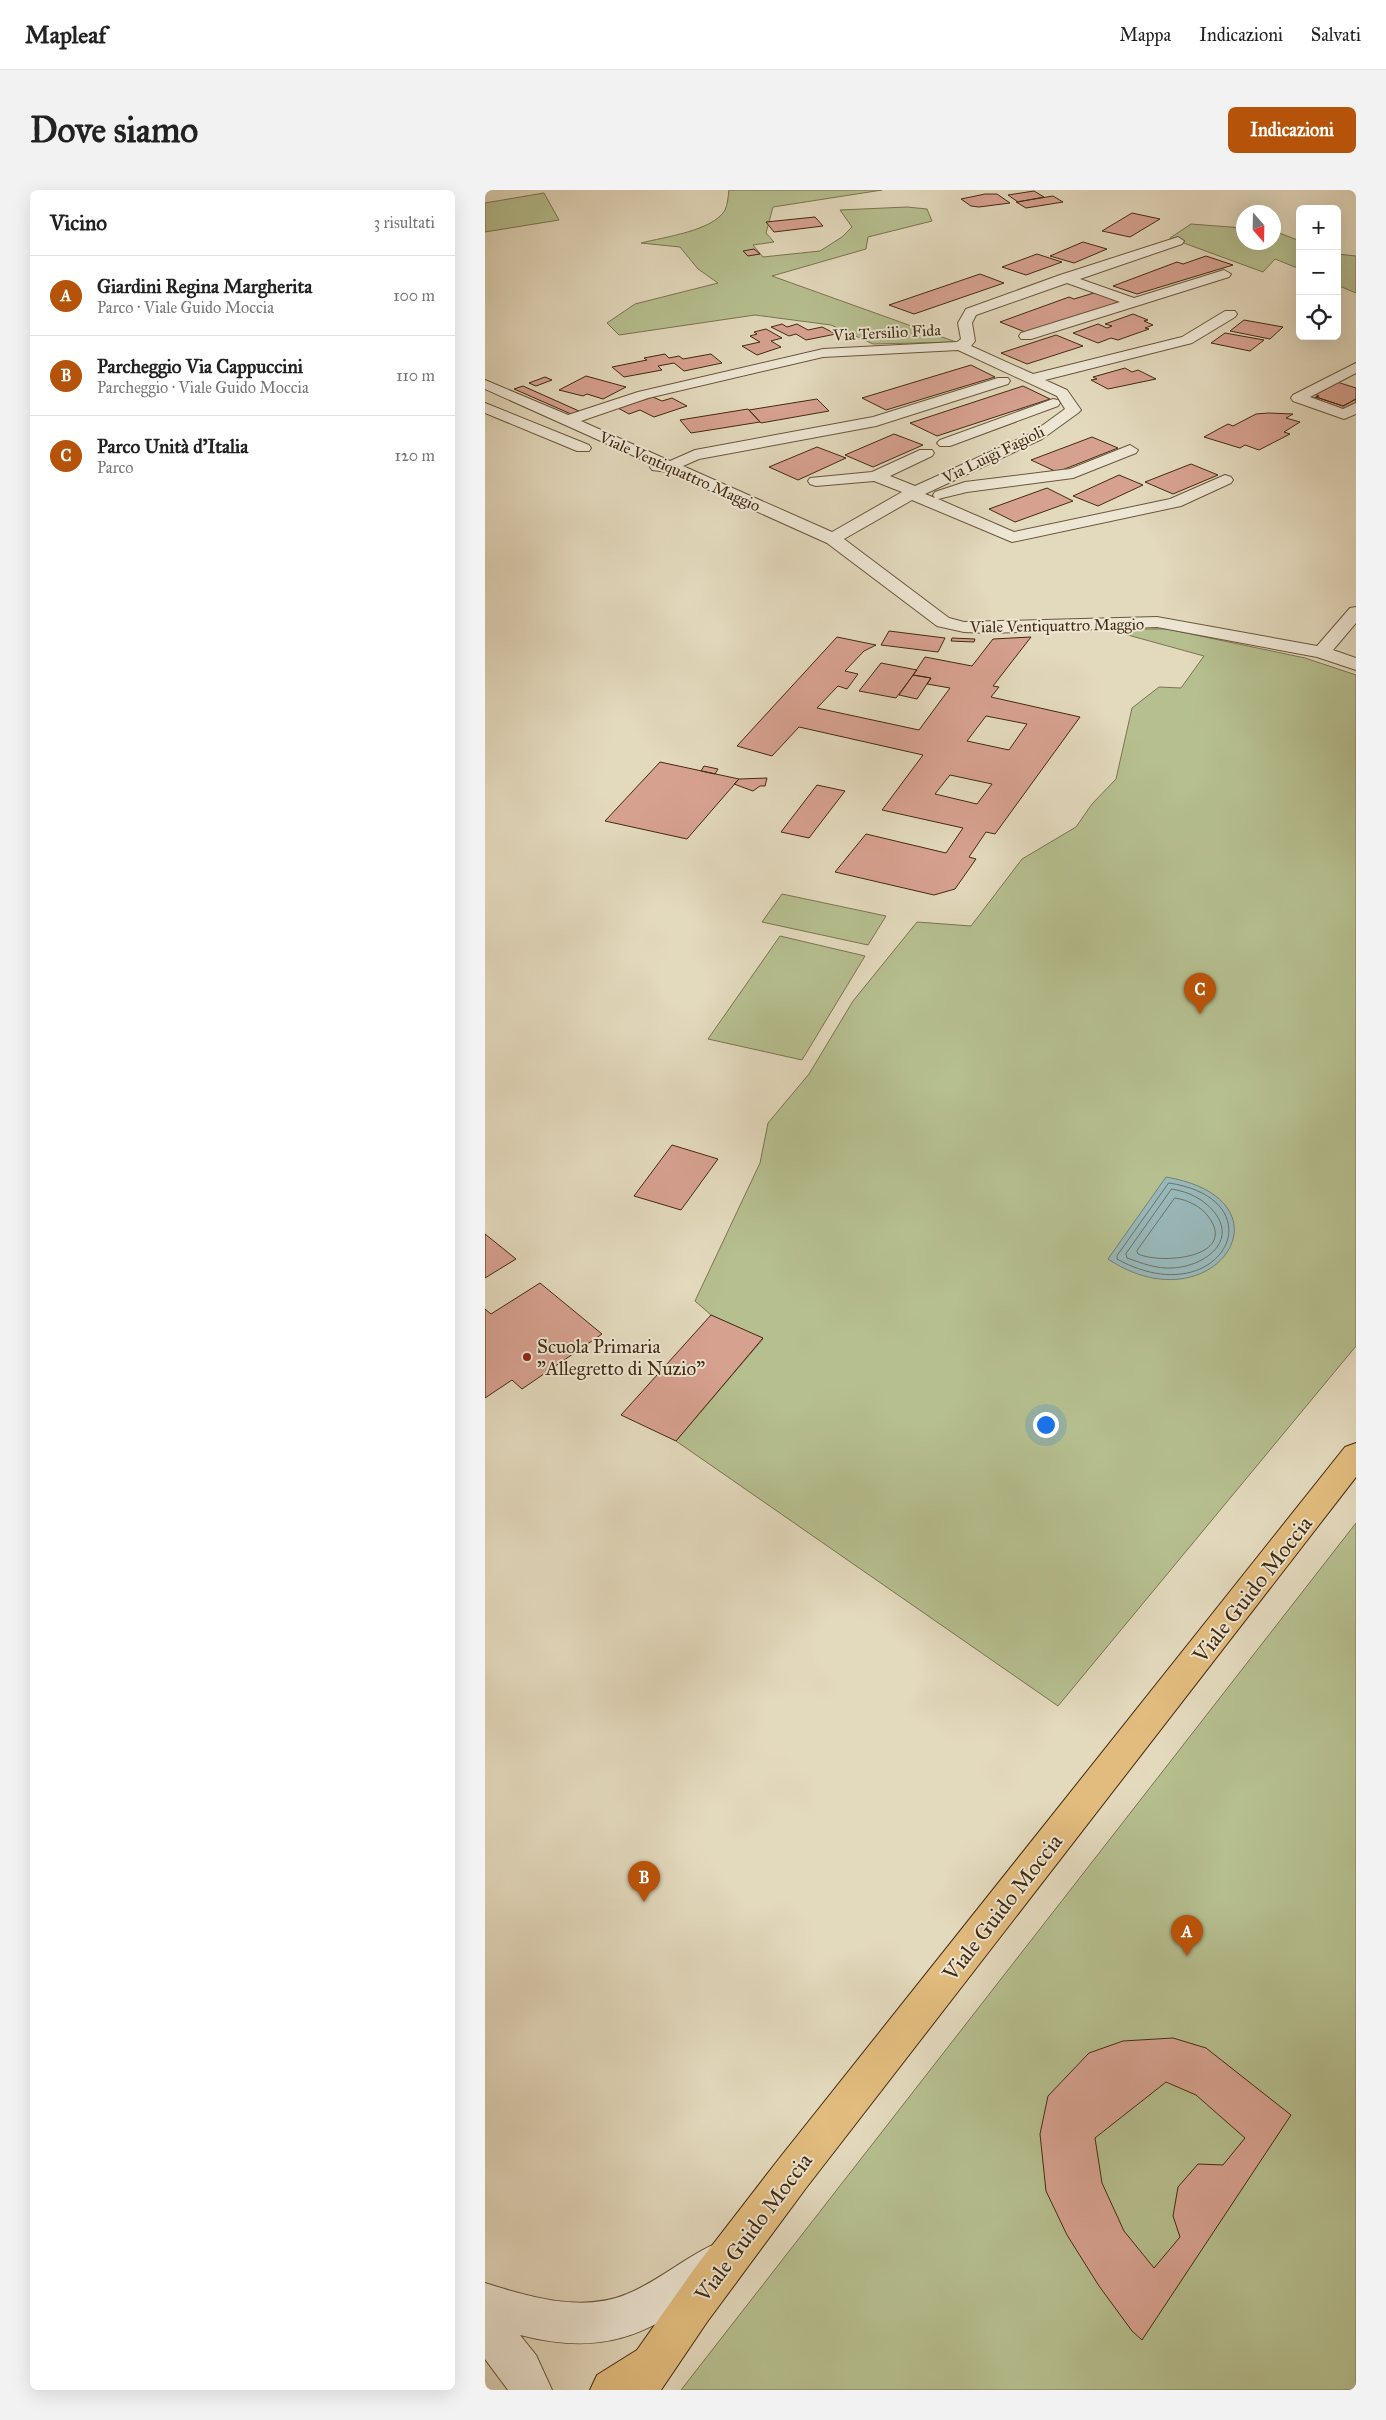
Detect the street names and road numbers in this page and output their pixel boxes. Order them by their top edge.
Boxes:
street label: Via Tersilio Fida [832,320,942,345]
street label: Via Luigi Fagioli [938,421,1048,489]
street label: Viale Ventiquattro Maggio [595,427,763,517]
street label: Viale Ventiquattro Maggio [969,614,1144,638]
street label: Viale Guido Moccia [1186,1510,1318,1669]
street label: Viale Guido Moccia [936,1828,1068,1987]
street label: Viale Guido Moccia [688,2147,818,2308]

